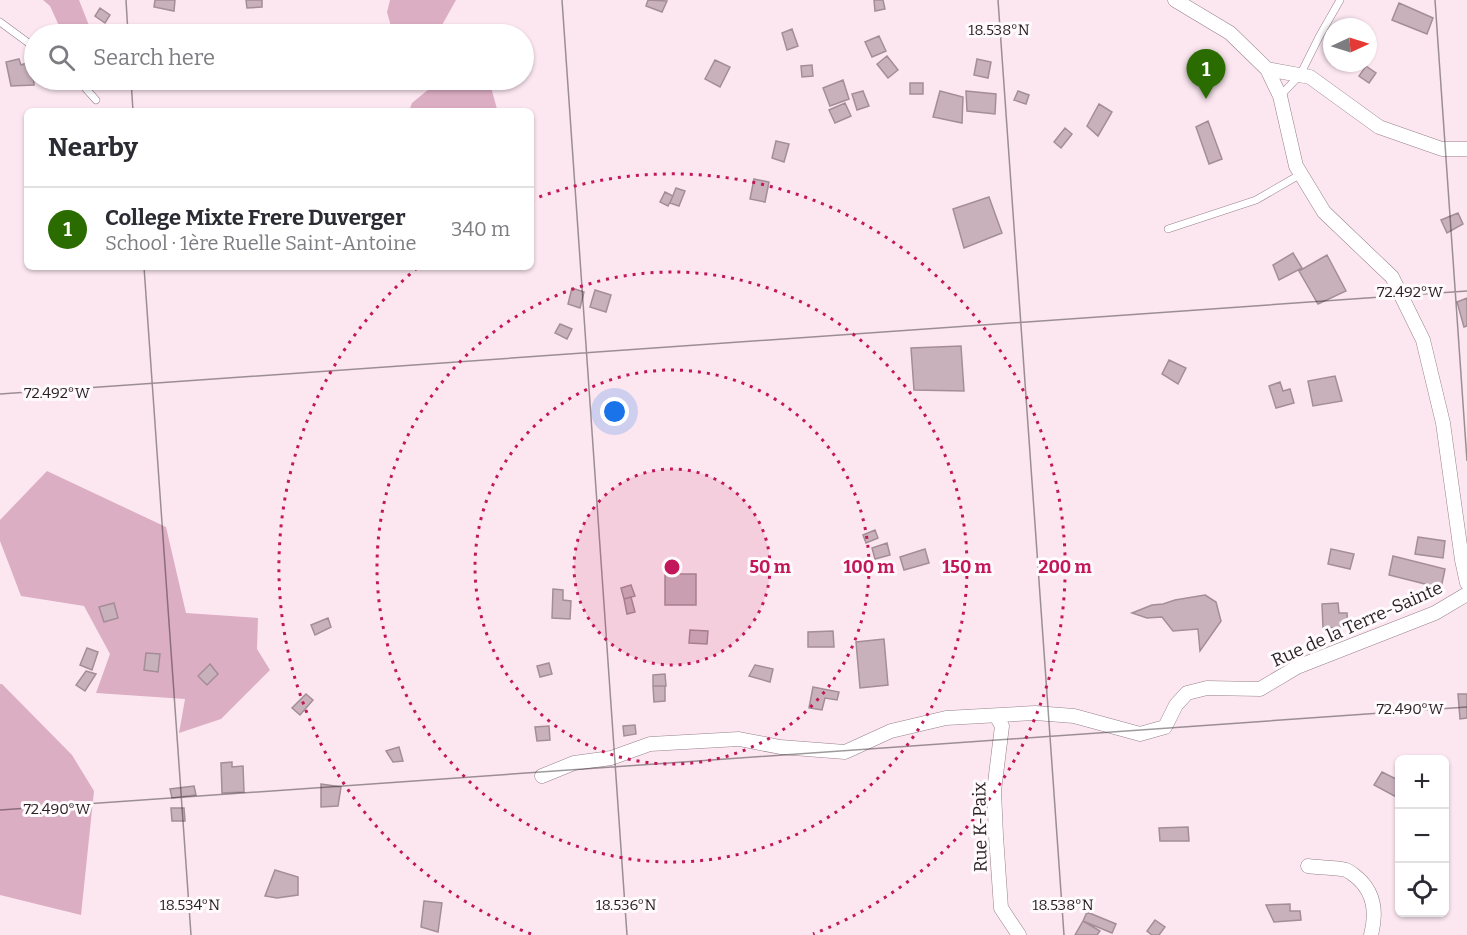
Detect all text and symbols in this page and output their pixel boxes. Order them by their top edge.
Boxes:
north arrow [1323,18,1377,72]
text: 18.538°N [968,21,1030,39]
search box [24,24,534,90]
icon: search [45,41,78,74]
text: Search here [93,44,215,71]
pin: 1 [1186,50,1226,99]
text: Nearby [48,132,138,163]
text: College Mixte Frere Duverger [105,204,406,231]
text: 1 [63,217,72,241]
text: 340 m [451,217,510,241]
text: School · 1ère Ruelle Saint-Antoine [105,231,417,255]
text: 72.492°W [1377,283,1444,301]
text: 72.492°W [24,384,91,402]
your location [600,397,629,426]
text: 50 m [749,556,791,578]
text: 100 m [843,556,895,578]
text: 150 m [942,556,992,578]
text: 200 m [1038,556,1092,578]
centre of rings [662,557,682,577]
street label: Rue de la Terre-Sainte [1268,576,1446,672]
text: 72.490°W [1376,700,1444,718]
map controls [1395,755,1449,917]
button: + [1395,755,1449,809]
street label: Rue K-Paix [968,782,992,872]
text: 72.490°W [23,800,91,818]
button: − [1395,809,1449,863]
button: locate [1395,863,1449,917]
text: 18.534°N [160,896,220,914]
text: 18.536°N [596,896,656,914]
text: 18.538°N [1032,896,1094,914]

